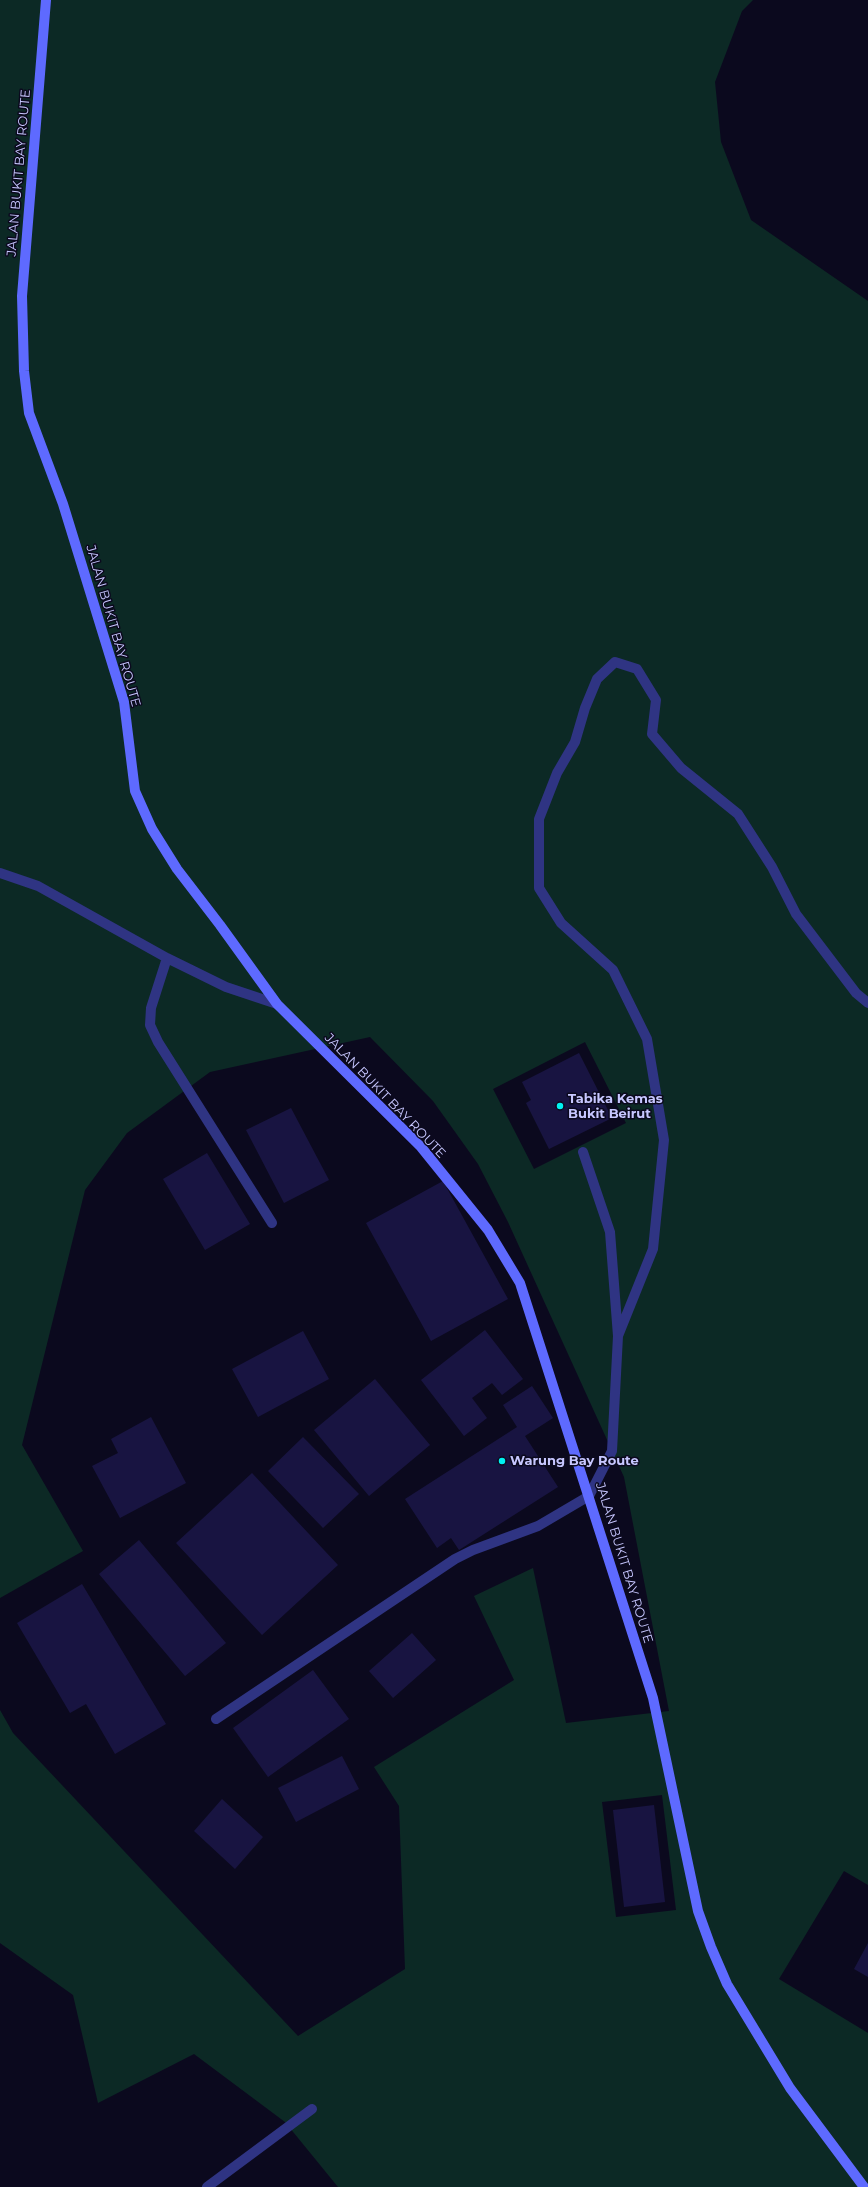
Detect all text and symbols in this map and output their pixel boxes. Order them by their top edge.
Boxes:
street label: JALAN BUKIT BAY ROUTE [4,89,34,257]
street label: JALAN BUKIT BAY ROUTE [82,543,144,709]
street label: JALAN BUKIT BAY ROUTE [321,1030,449,1162]
place label: Tabika Kemas Bukit Beirut [568,1091,663,1122]
marker: Tabika Kemas Bukit Beirut [555,1101,565,1111]
place label: Warung Bay Route [510,1453,639,1469]
marker: Warung Bay Route [497,1456,507,1466]
street label: JALAN BUKIT BAY ROUTE [592,1481,656,1645]

